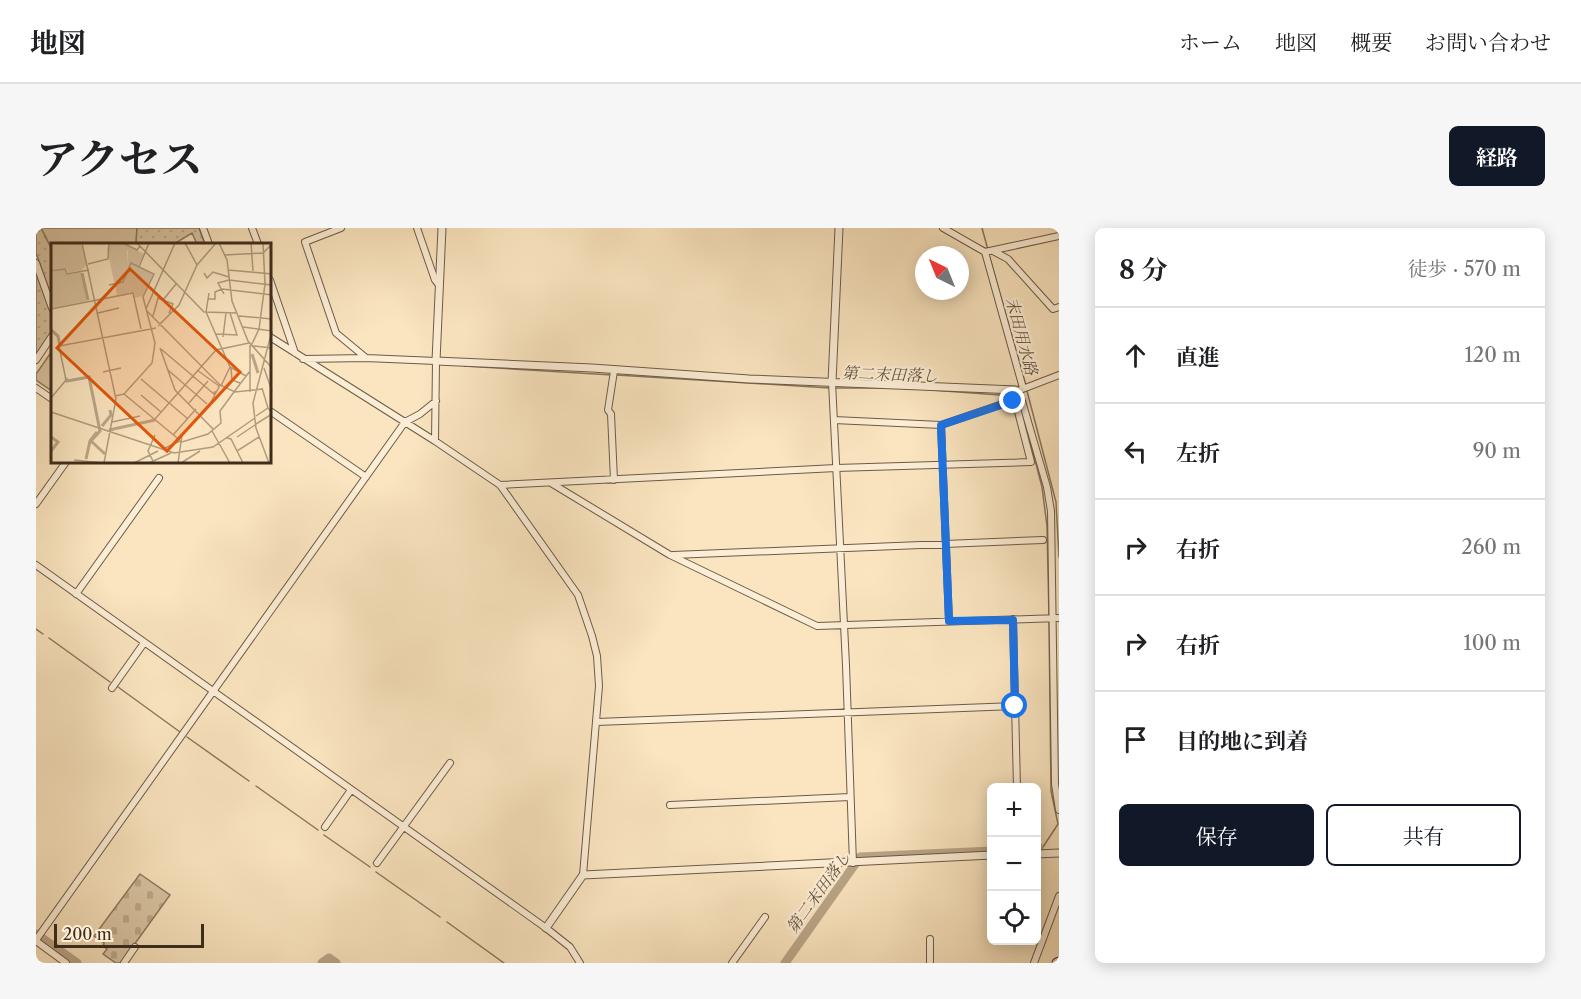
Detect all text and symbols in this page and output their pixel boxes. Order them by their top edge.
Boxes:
text: 地図 [30,26,86,60]
text: ホーム [1179,30,1242,55]
text: 地図 [1275,30,1317,55]
text: 概要 [1350,30,1392,55]
text: お問い合わせ [1425,30,1551,55]
button: 経路 [1449,126,1545,186]
text: アクセス [36,133,203,185]
inset map [51,243,272,464]
north arrow [915,246,969,300]
text: 8 分 [1119,254,1168,286]
text: 徒歩 · 570 m [1407,257,1521,281]
water label: 末田用水路 [1002,295,1042,378]
icon: ahead [1119,339,1152,372]
text: 120 m [1464,343,1521,367]
text: 直進 [1176,344,1220,371]
water label: 第二末田落し [842,362,938,386]
route end [999,387,1025,413]
icon: left [1119,435,1152,468]
text: 90 m [1473,439,1521,463]
text: 左折 [1176,440,1220,467]
icon: right [1119,531,1152,564]
text: 260 m [1461,535,1521,559]
text: 右折 [1176,536,1220,563]
icon: right [1119,627,1152,660]
text: 100 m [1463,631,1521,655]
text: 右折 [1176,632,1220,659]
route start [1001,692,1027,718]
icon: arrive [1119,723,1152,756]
text: 目的地に到着 [1176,728,1308,755]
map controls [987,783,1041,945]
button: + [987,783,1041,837]
button: 保存 [1119,804,1314,866]
button: 共有 [1326,804,1521,866]
button: − [987,837,1041,891]
water label: 第二末田落し [782,847,854,937]
button: locate [987,891,1041,945]
scale bar [54,921,204,948]
text: 200 m [63,924,112,944]

